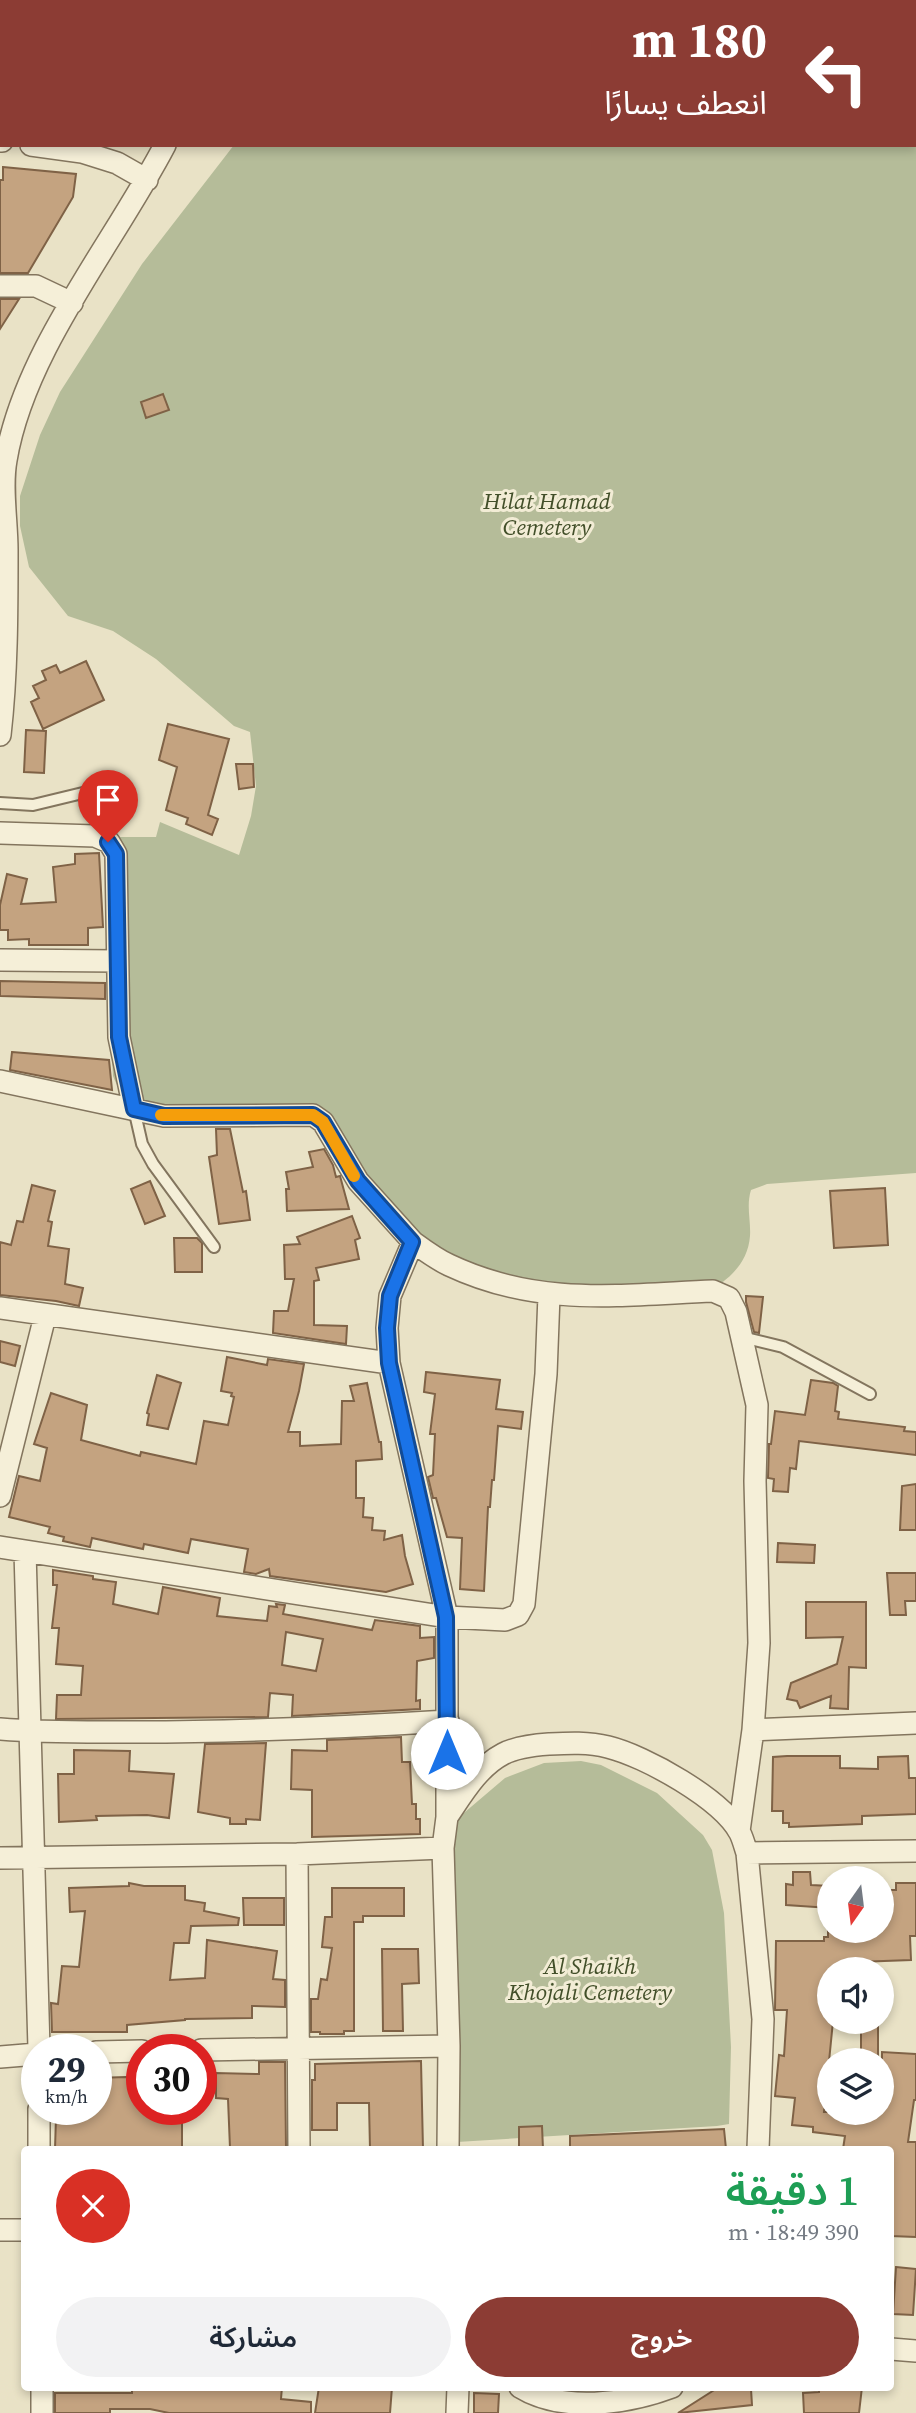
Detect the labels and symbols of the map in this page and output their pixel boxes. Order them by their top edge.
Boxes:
park label: Hilat Hamad Cemetery [482,485,611,543]
pin [78,770,138,842]
position arrow [410,1716,484,1790]
north arrow [817,1866,894,1942]
park label: Al Shaikh Khojali Cemetery [507,1950,673,2008]
speed limit sign: 30 [126,2034,217,2125]

